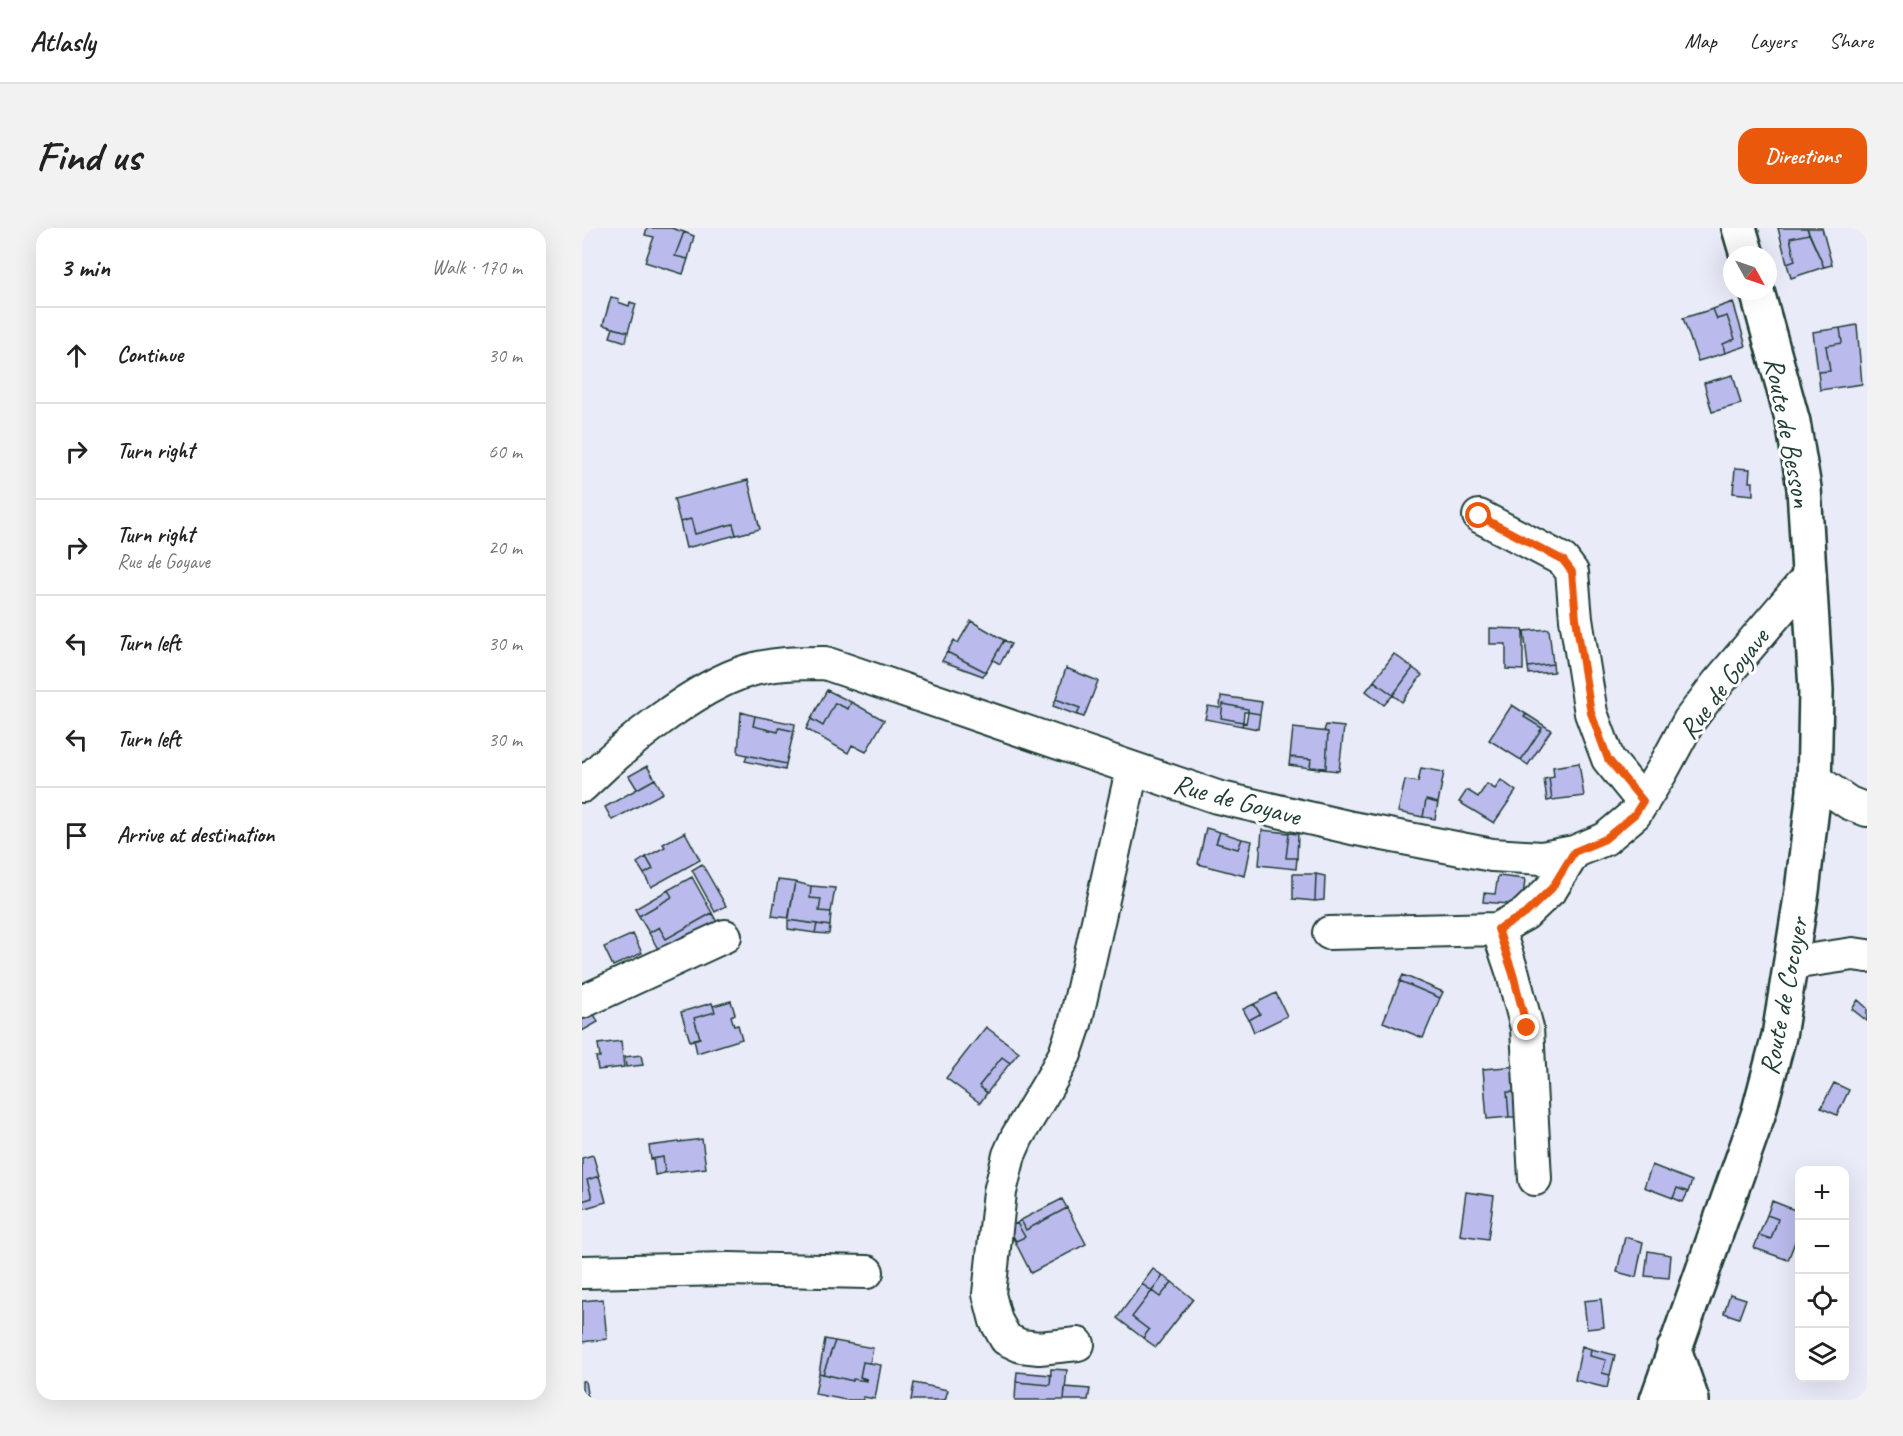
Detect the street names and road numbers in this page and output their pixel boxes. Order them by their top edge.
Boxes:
street label: Route de Besson [1757,354,1820,511]
street label: Rue de Goyave [1670,619,1778,746]
street label: Rue de Goyave [1170,766,1306,834]
street label: Route de Cocoyer [1751,913,1816,1078]

